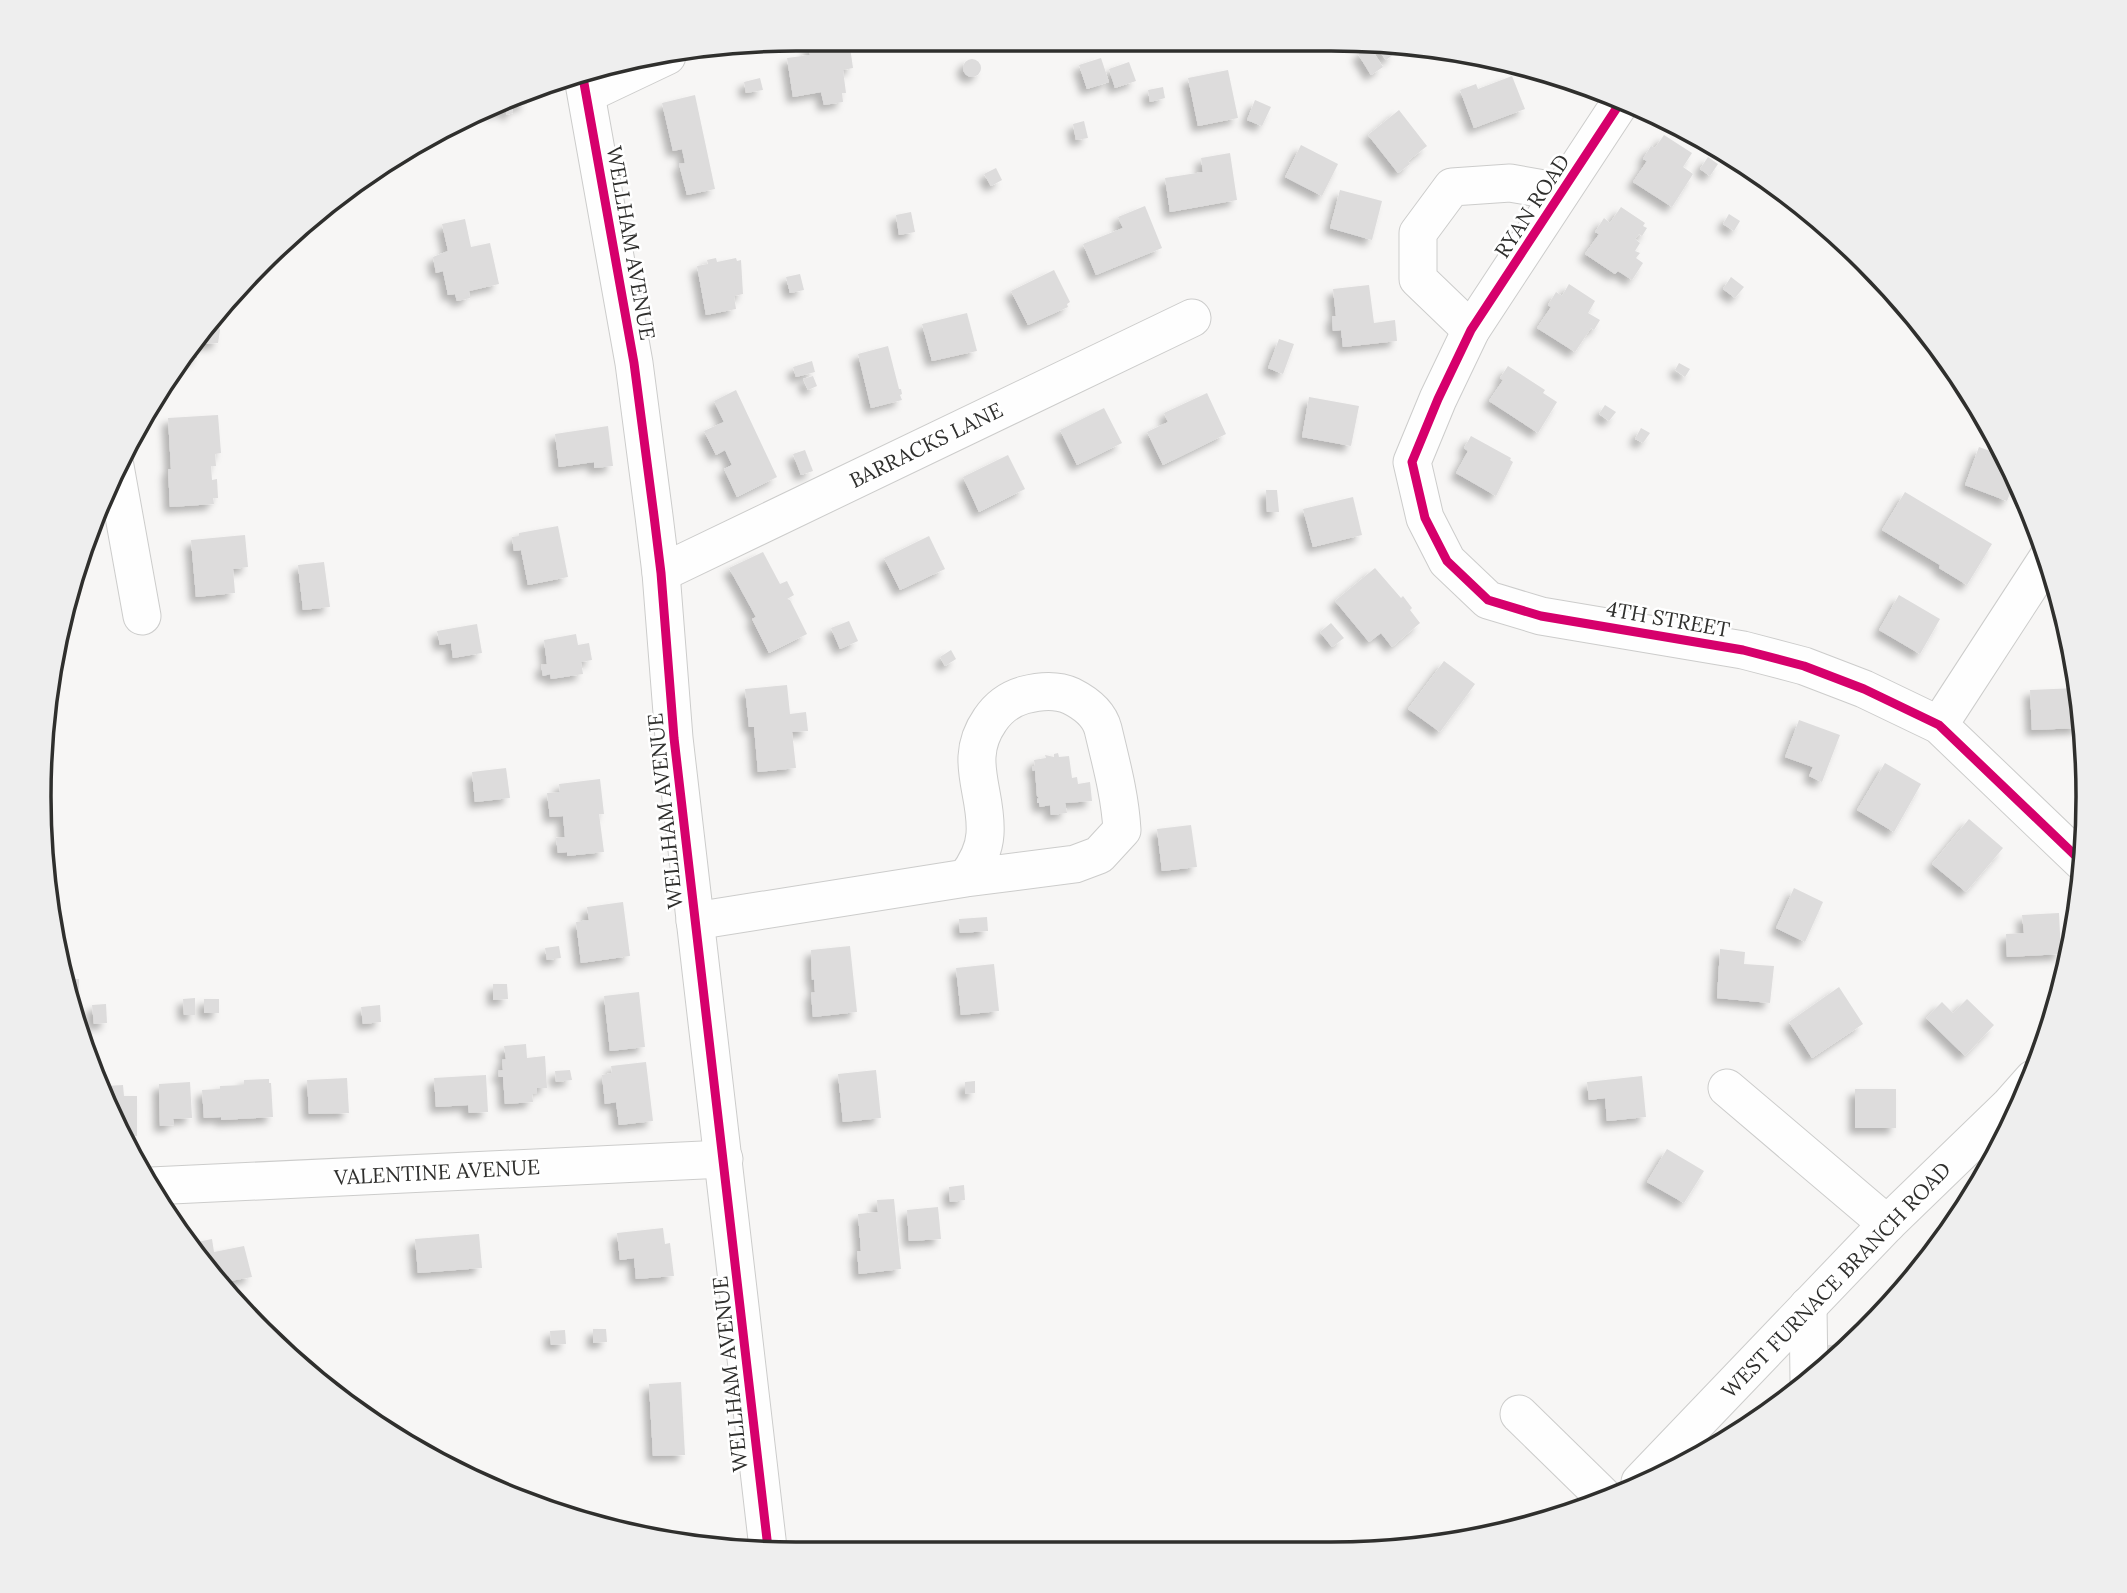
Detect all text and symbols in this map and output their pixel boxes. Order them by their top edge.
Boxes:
street label: WELLHAM AVENUE [601,144,661,342]
street label: RYAN ROAD [1488,149,1576,263]
street label: BARRACKS LANE [845,396,1007,494]
street label: 4TH STREET [1604,595,1732,643]
street label: WELLHAM AVENUE [641,712,689,910]
street label: VALENTINE AVENUE [332,1153,541,1191]
street label: WEST FURNACE BRANCH ROAD [1716,1156,1956,1404]
street label: WELLHAM AVENUE [706,1275,754,1473]

